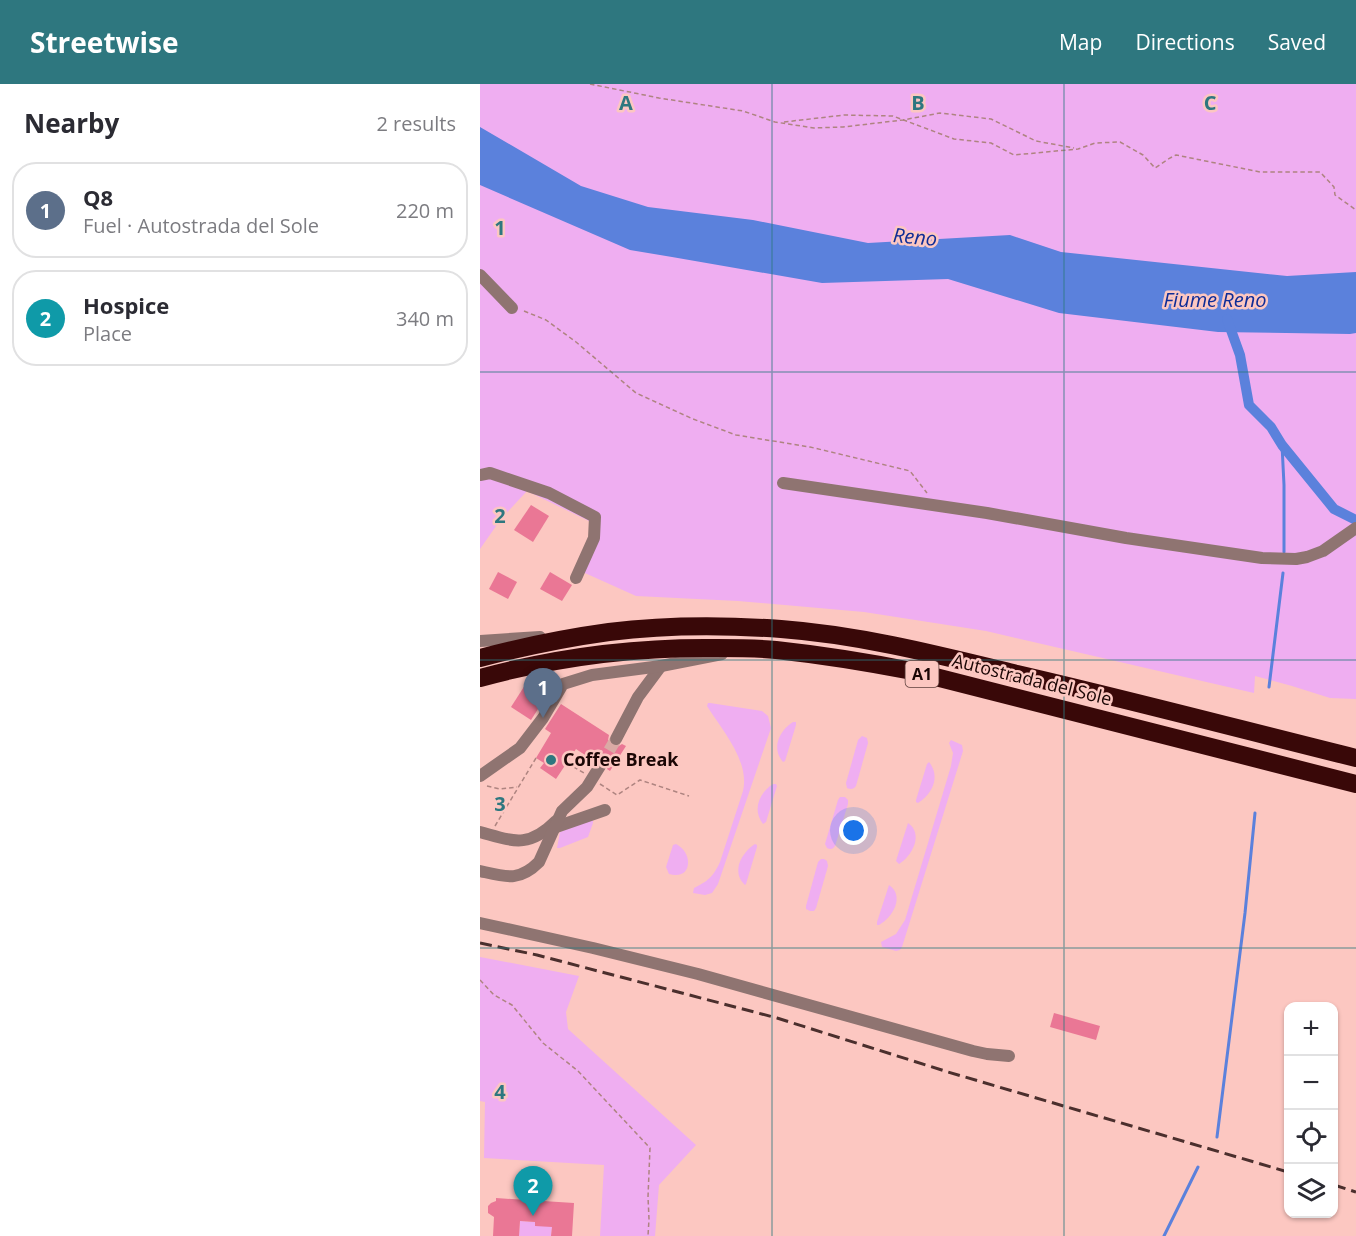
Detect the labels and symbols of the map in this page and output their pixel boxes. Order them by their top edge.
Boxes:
text: A [619,89,633,116]
text: B [911,89,925,116]
text: C [1204,89,1217,116]
text: 1 [494,214,506,241]
water label: Reno [892,221,938,252]
water label: Fiume Reno [1164,286,1266,313]
text: 2 [494,502,506,529]
street label: Autostrada del Sole [950,648,1114,710]
road number: A1 [906,661,938,687]
pin: 1 [524,668,562,718]
place label: Coffee Break [563,747,679,771]
marker: Coffee Break [544,753,558,767]
text: 3 [494,790,506,817]
your location [839,816,868,845]
text: 4 [494,1078,506,1105]
pin: 2 [514,1166,552,1216]

